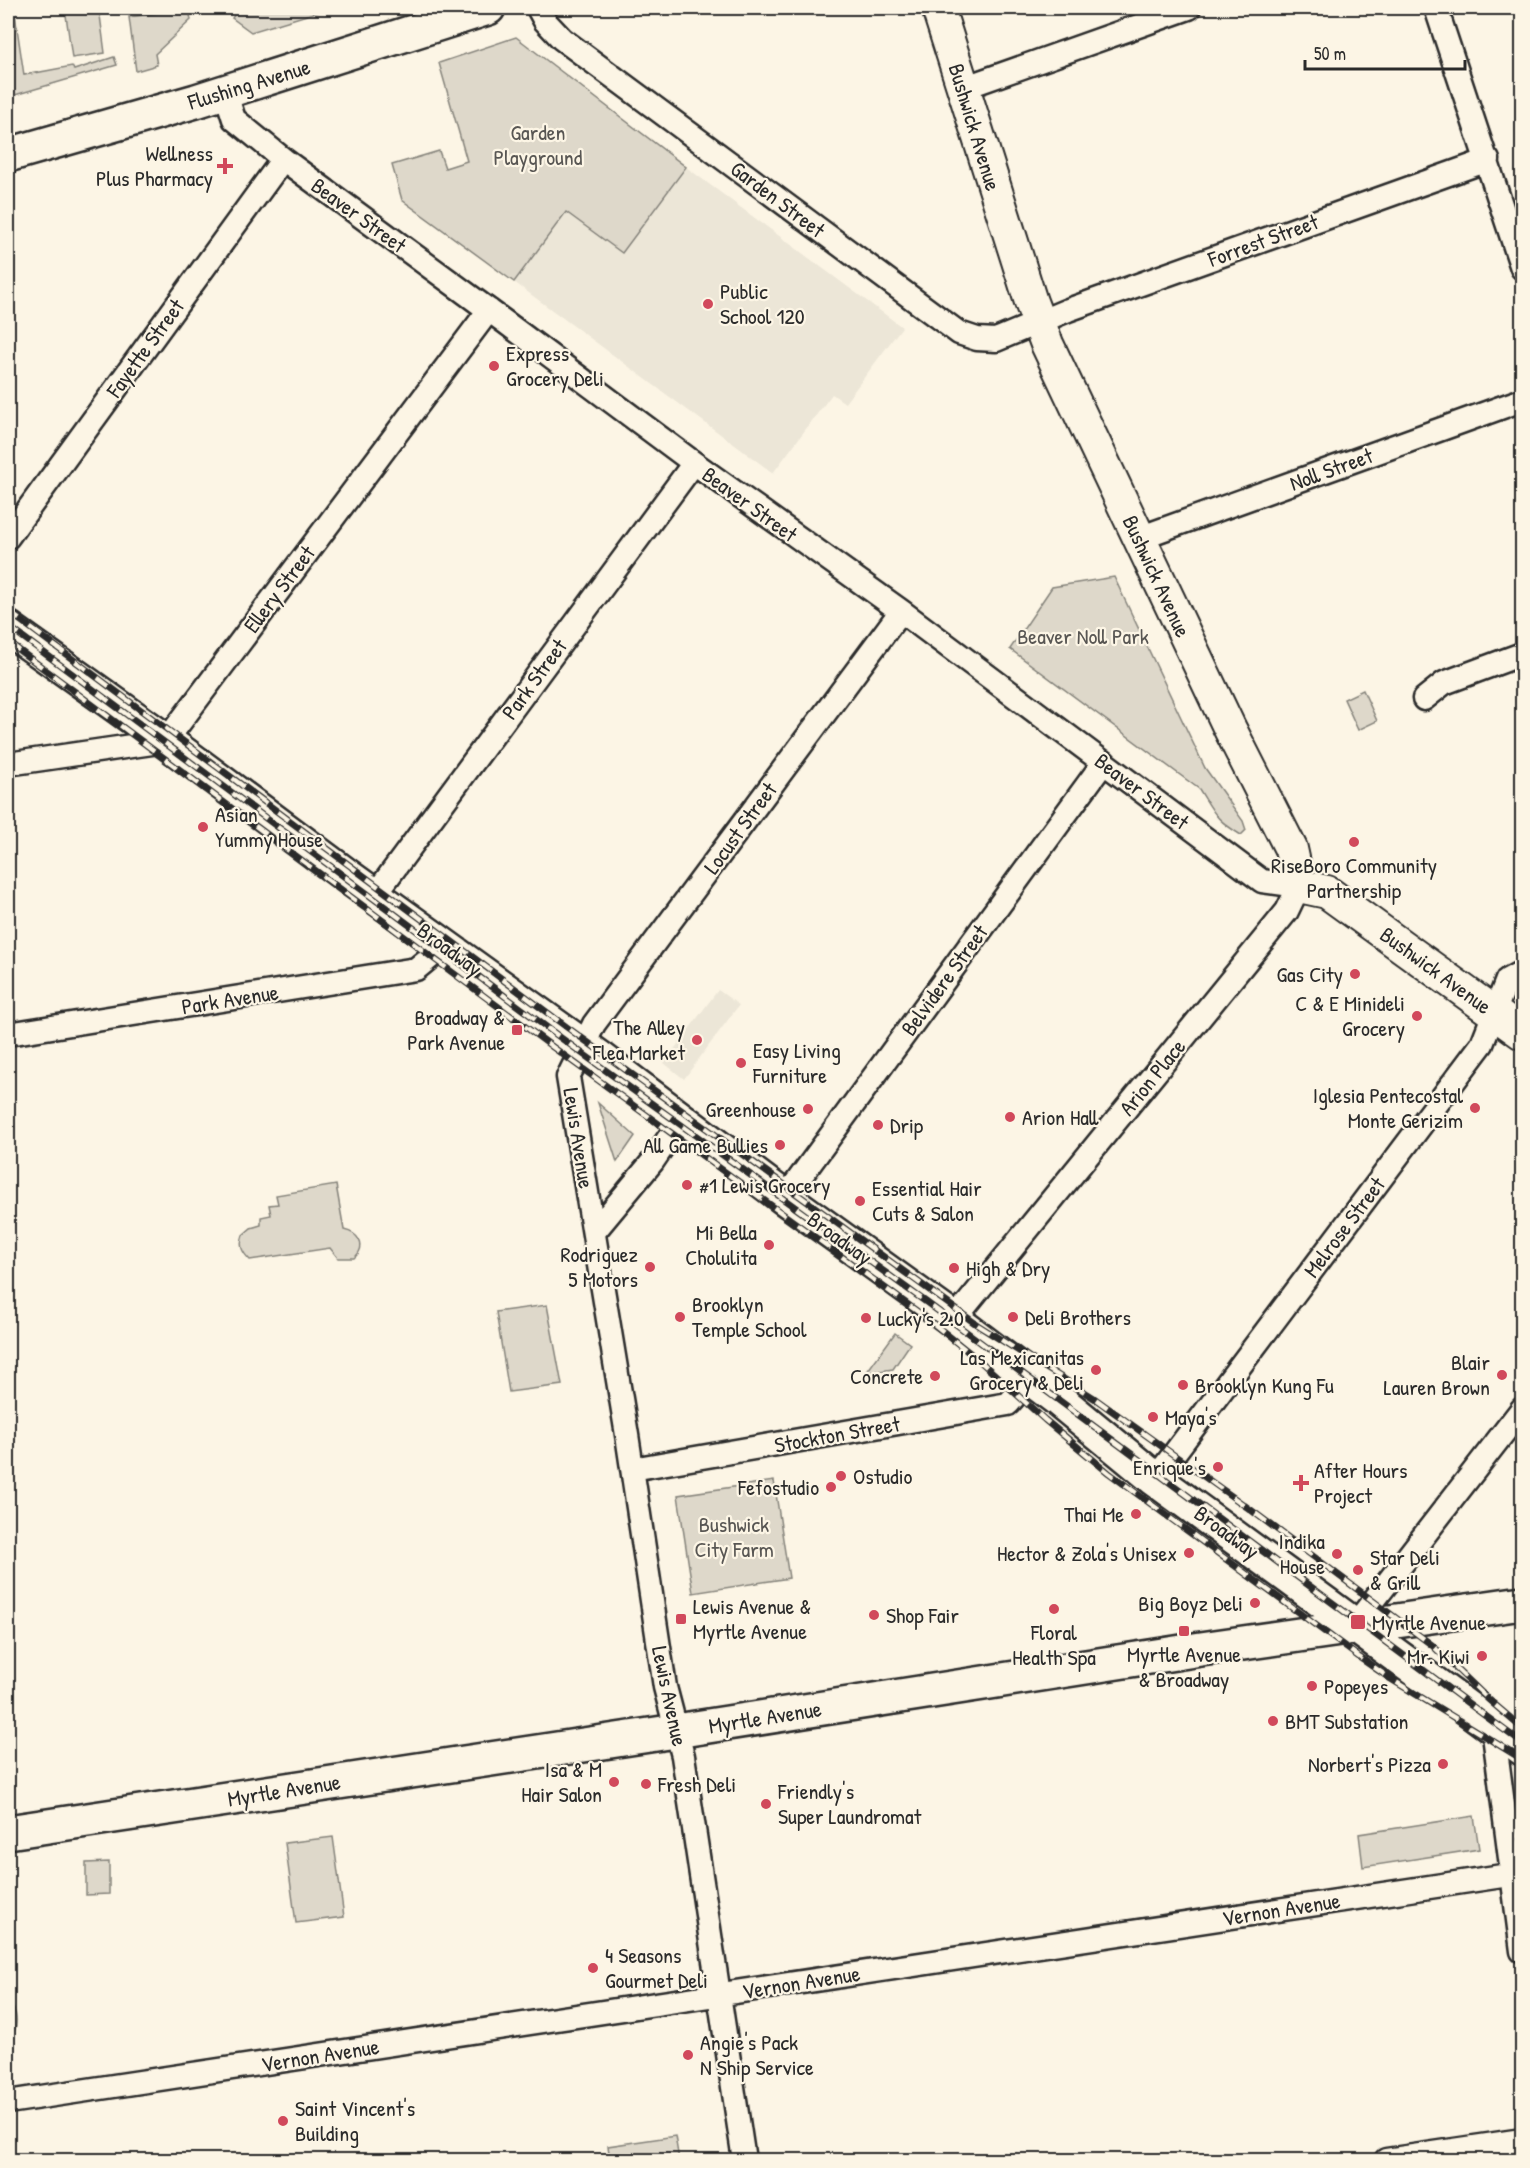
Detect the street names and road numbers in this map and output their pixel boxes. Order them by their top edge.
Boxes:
street label: Flushing Avenue [183,51,314,117]
street label: Bushwick Avenue [941,60,1009,194]
street label: Garden Street [725,154,832,245]
street label: Beaver Street [305,170,413,260]
street label: Forrest Street [1203,206,1323,274]
street label: Fayette Street [98,292,191,404]
street label: Noll Street [1285,440,1377,498]
street label: Beaver Street [696,459,804,549]
street label: Bushwick Avenue [1116,510,1198,642]
street label: Ellery Street [236,539,322,639]
street label: Park Street [495,632,574,725]
street label: Beaver Street [1089,746,1196,837]
street label: Locust Street [697,776,784,880]
street label: Broadway [411,915,489,983]
street label: Belvidere Street [894,918,995,1042]
street label: Bushwick Avenue [1374,919,1498,1021]
street label: Park Avenue [179,977,281,1021]
street label: Arion Place [1112,1032,1192,1122]
street label: Lewis Avenue [556,1086,602,1191]
street label: Melrose Street [1296,1170,1392,1283]
street label: Broadway [801,1204,879,1272]
street label: Stockton Street [772,1408,902,1460]
street label: Broadway [1188,1498,1266,1566]
street label: Lewis Avenue [645,1643,695,1749]
street label: Myrtle Avenue [706,1693,824,1741]
street label: Myrtle Avenue [225,1766,343,1814]
street label: Vernon Avenue [1220,1885,1342,1933]
street label: Vernon Avenue [740,1958,862,2006]
street label: Vernon Avenue [259,2031,381,2079]

